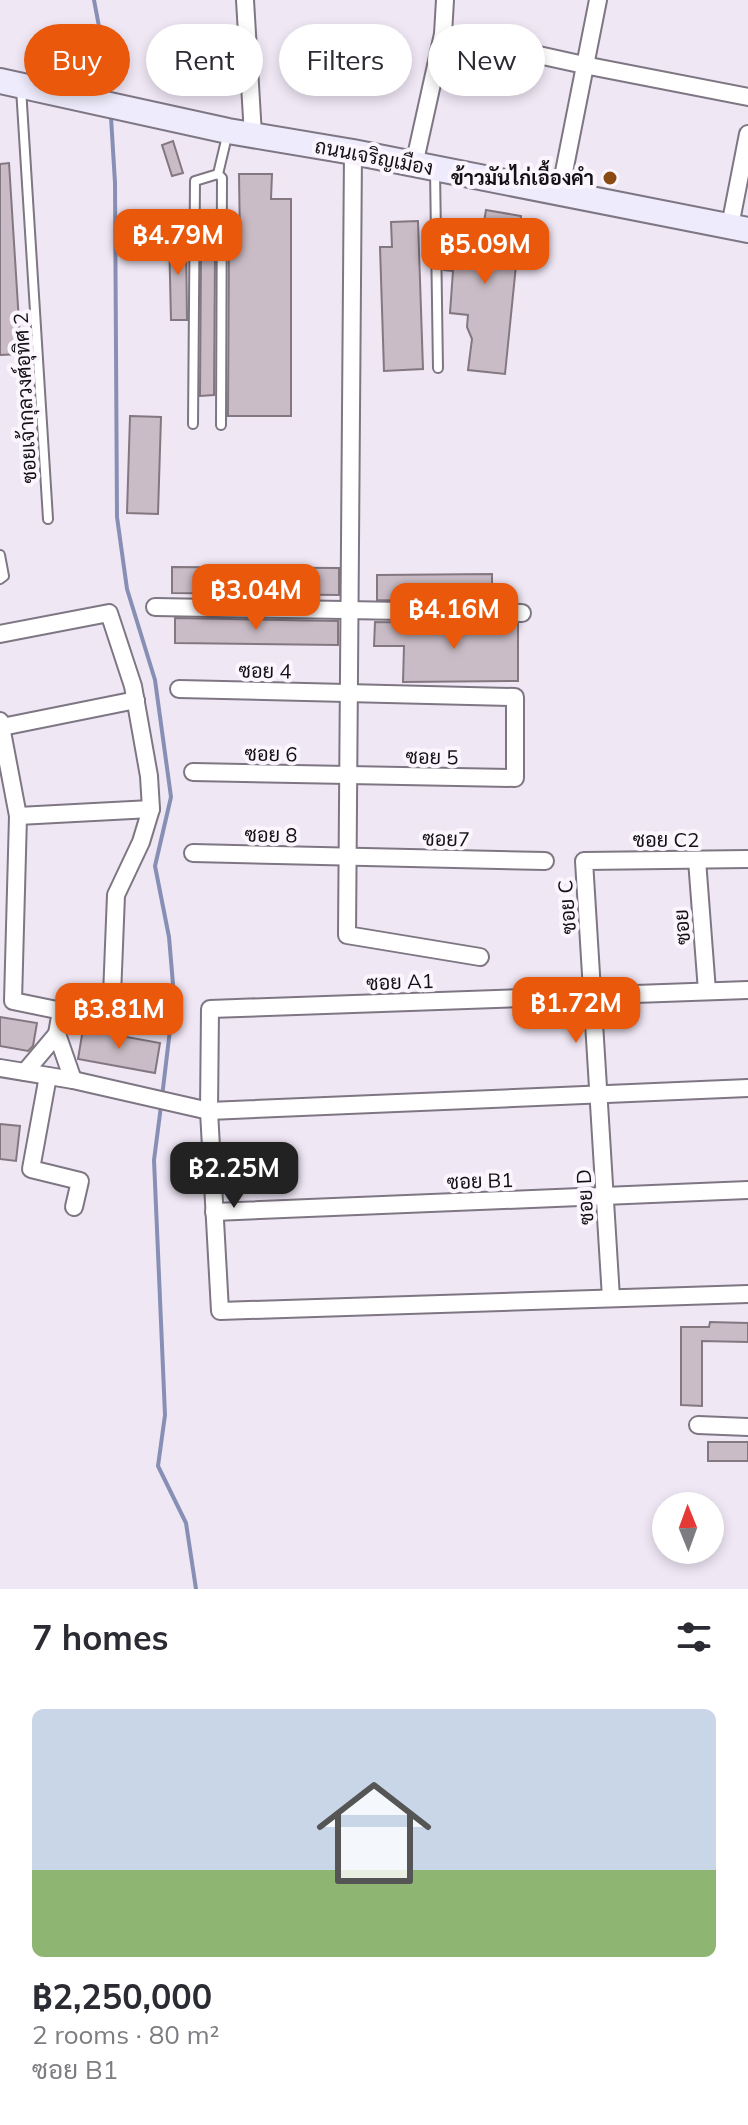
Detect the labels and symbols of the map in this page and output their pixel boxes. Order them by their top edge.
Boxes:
street label: ถนนเจริญเมือง [313,132,436,180]
place label: ข้าวมันไก่เอื้องคํา [451,160,594,190]
marker: ข้าวมันไก่เอื้องคํา [601,169,619,187]
pin: ฿4.79M [113,209,243,277]
pin: ฿5.09M [420,218,550,286]
street label: ซอยเจ้ากุลวงศ์อุทิศ 2 [7,312,43,484]
pin: ฿3.04M [191,564,321,632]
pin: ฿4.16M [389,583,519,651]
street label: ซอย 4 [238,658,292,683]
street label: ซอย 6 [244,741,298,766]
street label: ซอย 5 [405,744,459,769]
street label: ซอย 8 [244,822,298,847]
street label: ซอย7 [422,826,470,851]
street label: ซอย C2 [633,827,699,852]
street label: ซอย C [552,879,581,935]
street label: ซอย [668,908,695,946]
street label: ซอย A1 [366,968,434,995]
pin: ฿1.72M [511,977,641,1045]
pin: ฿3.81M [54,983,184,1051]
pin: ฿2.25M [169,1142,299,1210]
street label: ซอย B1 [446,1167,514,1194]
street label: ซอย D [571,1169,598,1225]
north arrow [652,1492,724,1564]

